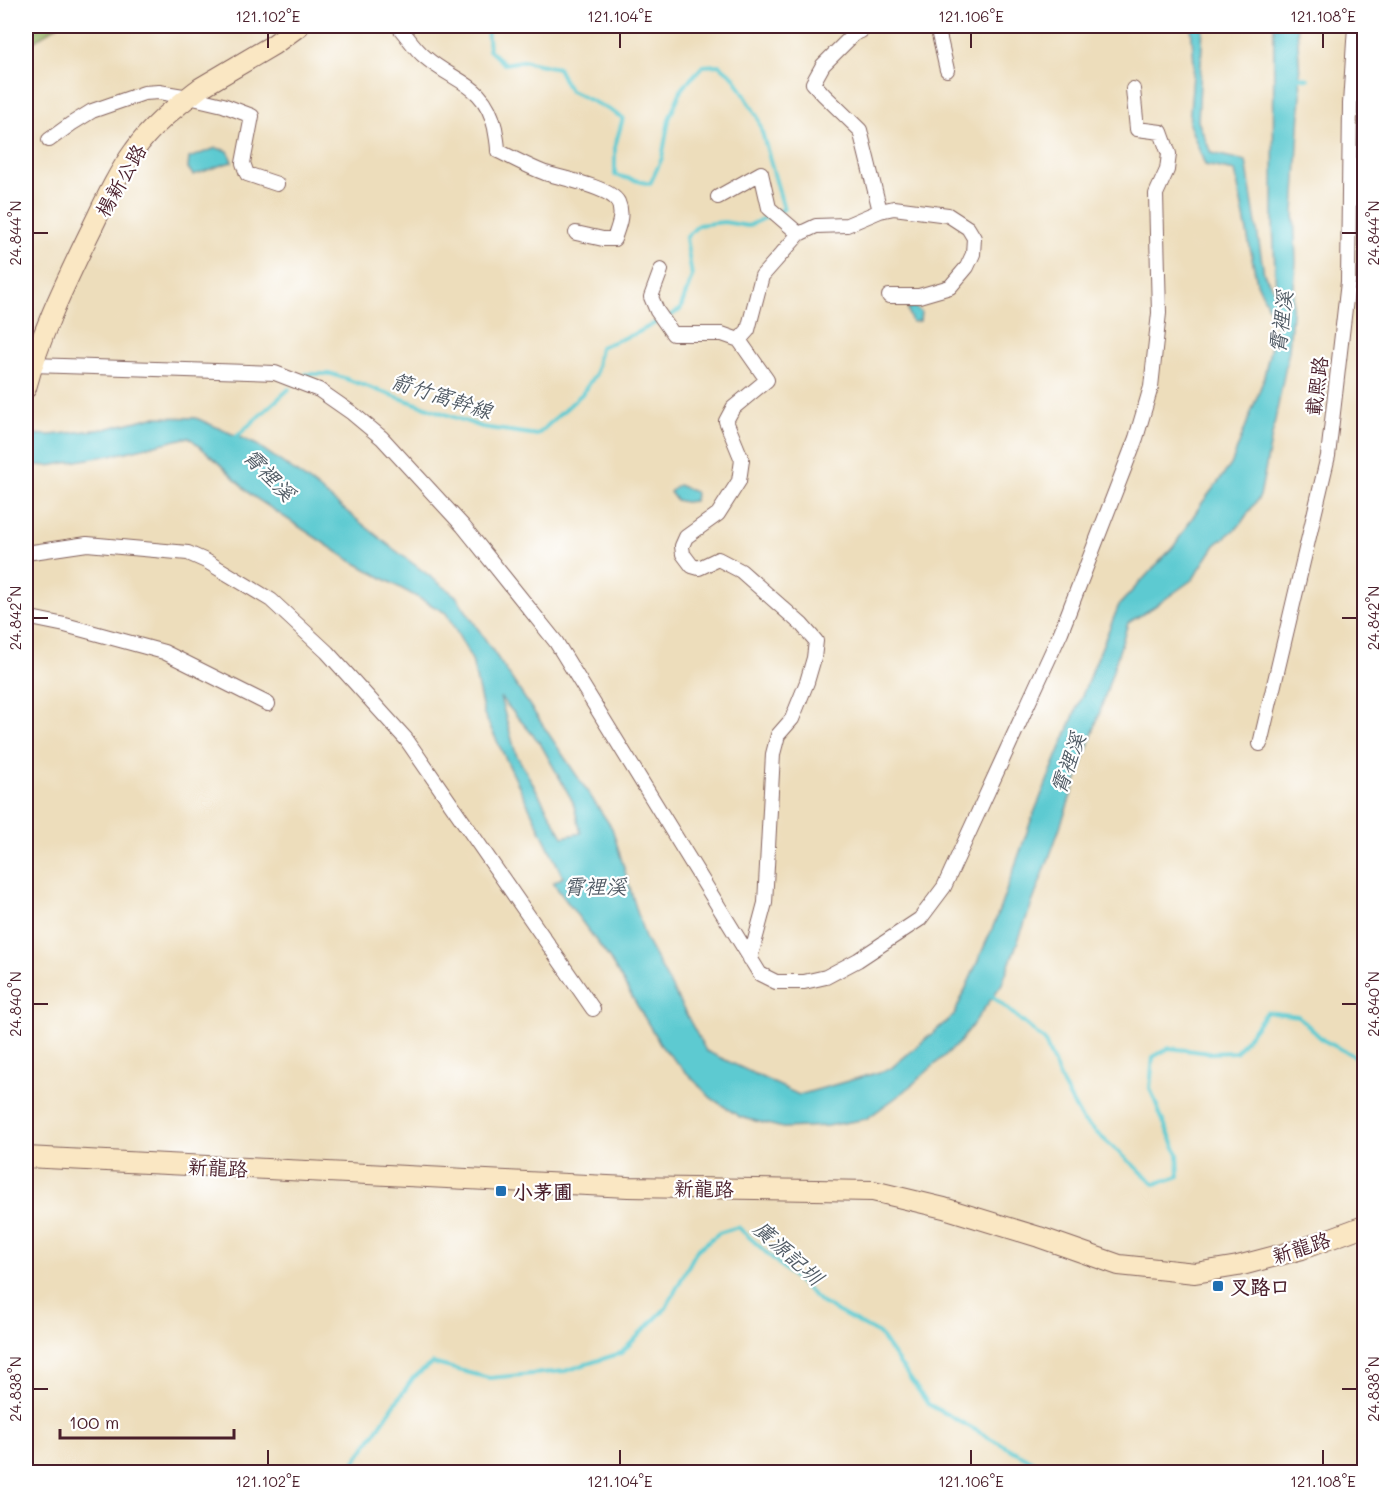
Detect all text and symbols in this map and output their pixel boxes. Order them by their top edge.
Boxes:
text: 121.102°E [236,6,301,26]
text: 121.104°E [587,6,653,26]
text: 121.106°E [938,6,1004,26]
text: 121.108°E [1290,6,1356,26]
street label: 楊新公路 [89,138,152,221]
text: 24.844°N [5,200,25,266]
text: 24.844°N [1363,200,1383,266]
water label: 霄裡溪 [1263,288,1297,355]
street label: 載熙路 [1299,354,1333,417]
water label: 箭竹窩幹線 [388,366,497,424]
water label: 霄裡溪 [238,442,302,507]
text: 24.842°N [5,586,25,650]
text: 24.842°N [1363,586,1383,650]
water label: 霄裡溪 [1044,728,1091,797]
water label: 霄裡溪 [564,872,627,899]
text: 24.840°N [5,971,25,1037]
text: 24.840°N [1363,971,1383,1037]
street label: 新龍路 [187,1152,250,1182]
street label: 新龍路 [674,1174,735,1202]
place label: 小茅圃 [513,1178,573,1204]
marker: 小茅圃 [494,1184,508,1198]
water label: 廣源記圳 [749,1214,831,1291]
street label: 新龍路 [1268,1225,1334,1269]
place label: 叉路口 [1230,1273,1290,1299]
marker: 叉路口 [1211,1279,1225,1293]
text: 24.838°N [5,1356,25,1422]
text: 24.838°N [1363,1356,1383,1422]
scale bar [60,1402,234,1440]
text: 100 m [69,1410,119,1434]
text: 121.102°E [236,1471,301,1491]
text: 121.104°E [587,1471,653,1491]
text: 121.106°E [938,1471,1004,1491]
text: 121.108°E [1290,1471,1356,1491]

